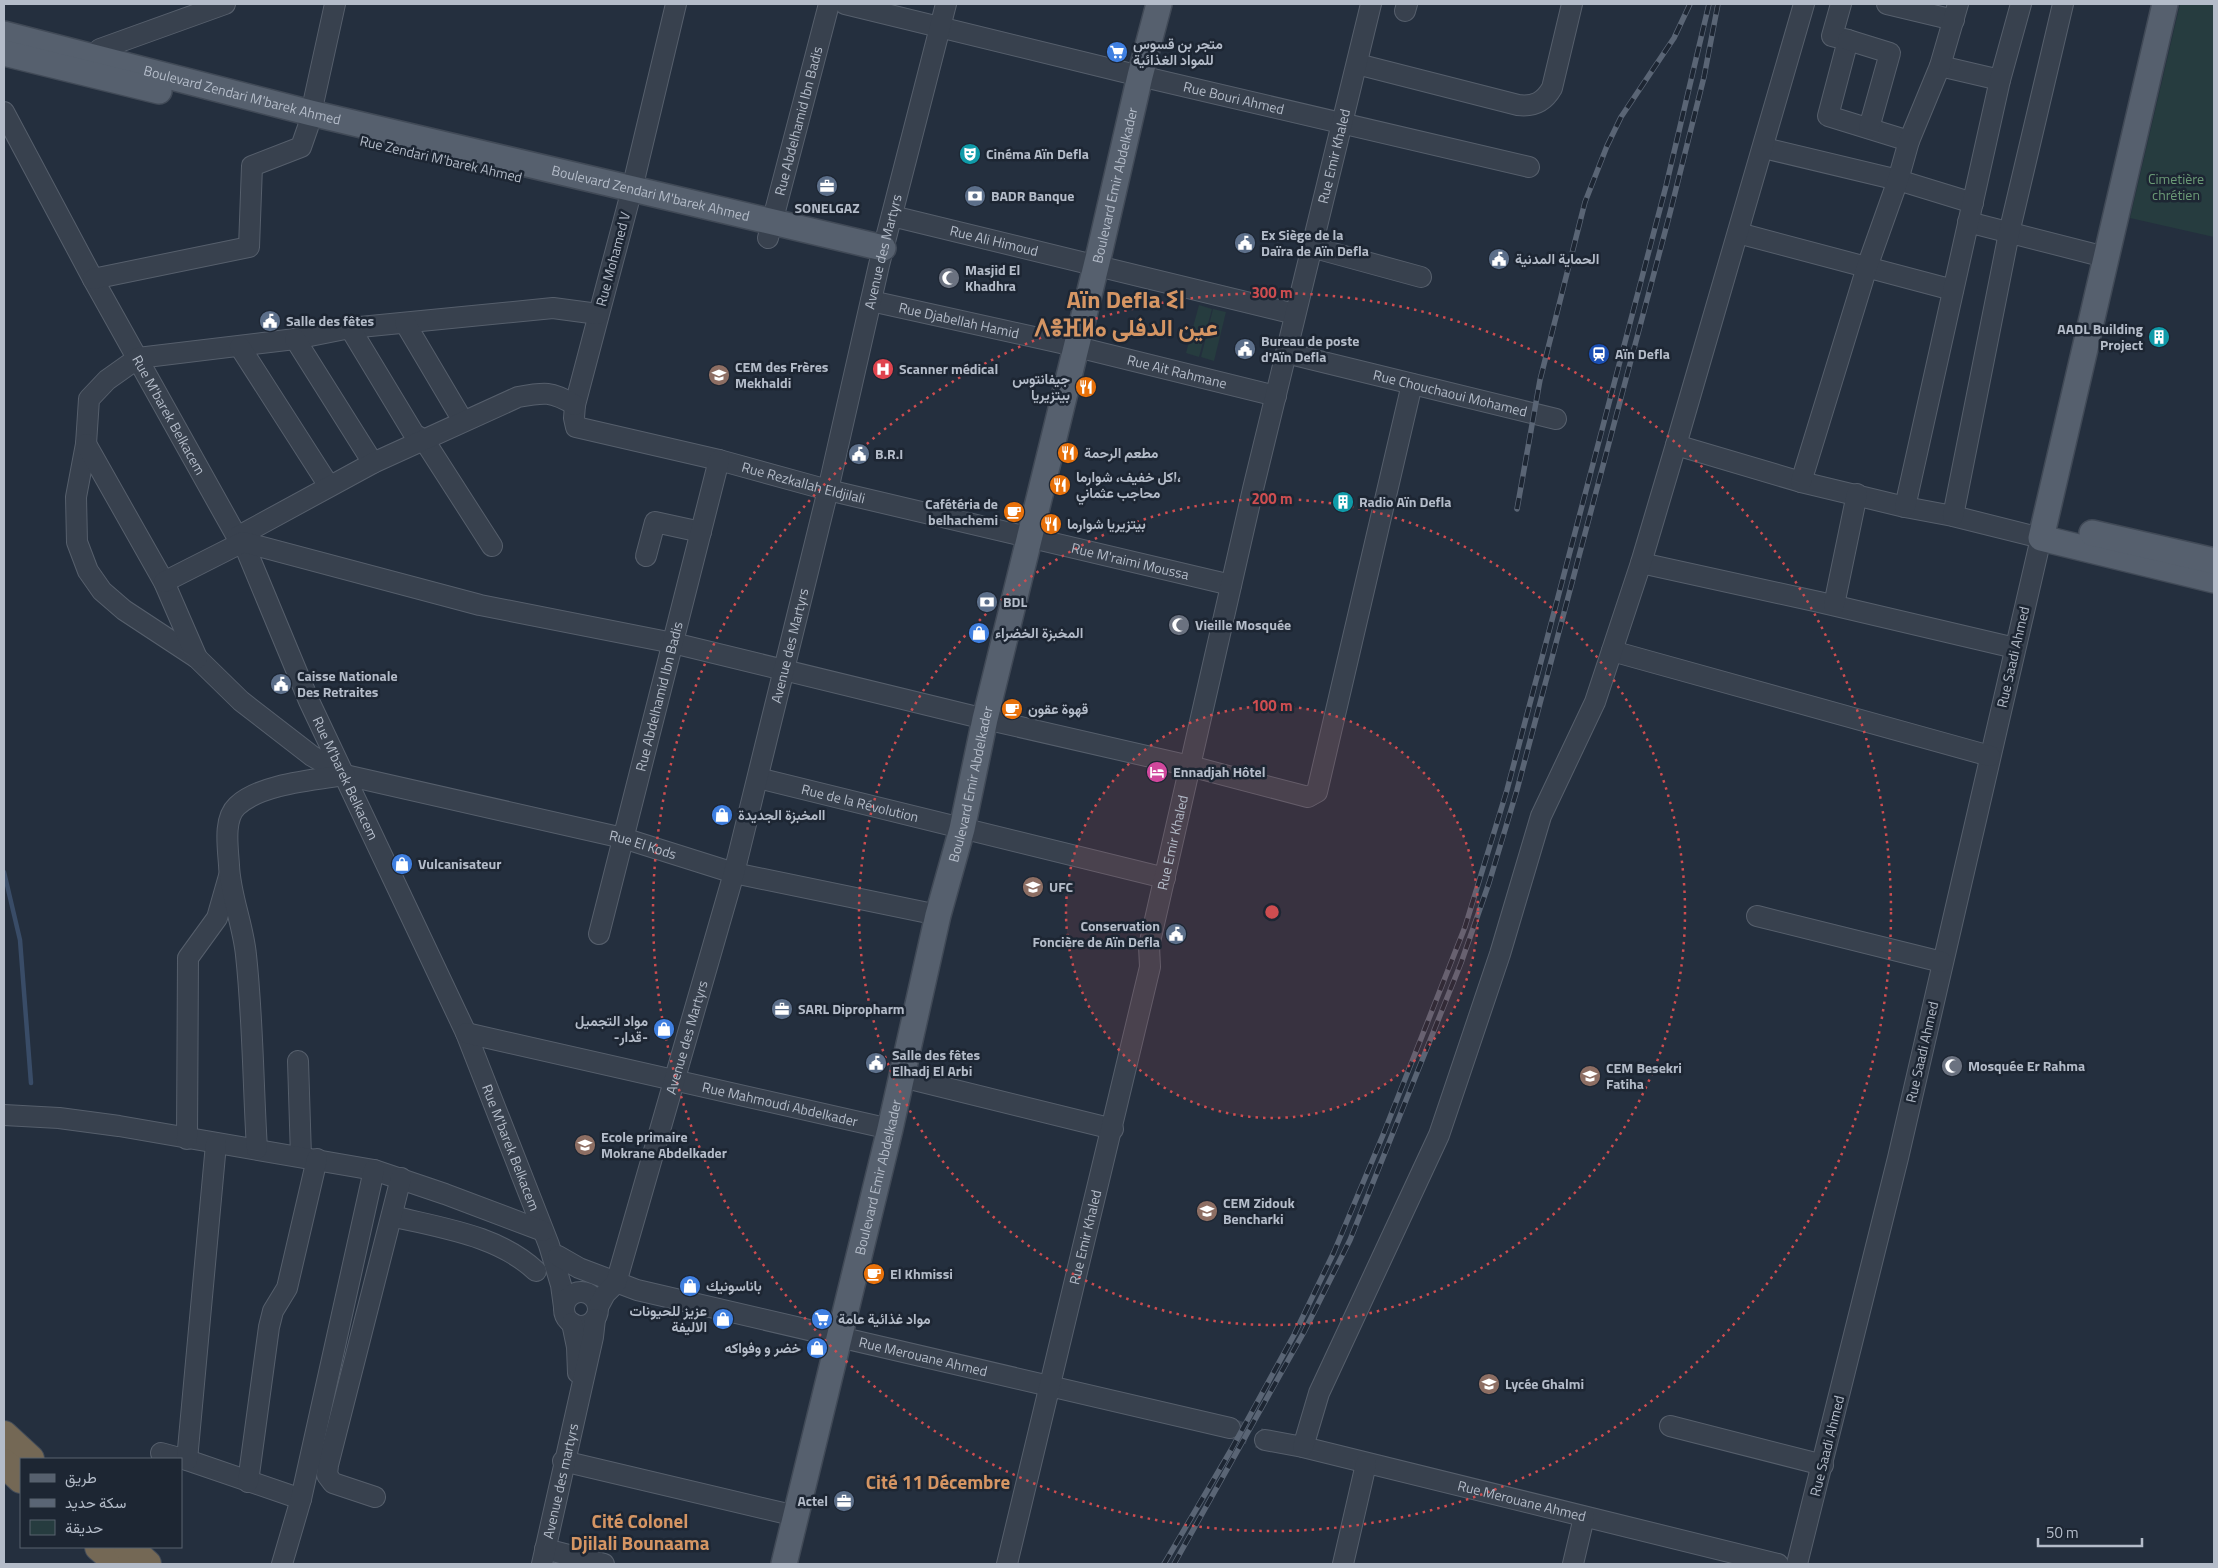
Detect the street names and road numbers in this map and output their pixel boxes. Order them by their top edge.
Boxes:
street label: Rue Abdelhamid Ibn Badis [769,44,828,198]
street label: Boulevard Zendari M'barek Ahmed [142,59,343,130]
street label: Rue Bouri Ahmed [1181,76,1286,119]
street label: Boulevard Emir Abdelkader [1086,105,1143,265]
street label: Rue Emir Khaled [1312,107,1355,206]
street label: Rue Zendari M'barek Ahmed [358,130,524,187]
street label: Boulevard Zendari M'barek Ahmed [550,159,752,226]
street label: Avenue des Martyrs [858,192,907,311]
street label: Rue Mohamed V [590,209,635,309]
street label: Rue Ali Himoud [948,219,1041,261]
street label: Rue Djabellah Hamid [897,296,1021,343]
street label: Rue Ait Rahmane [1125,349,1229,394]
street label: Rue M'barek Belkacem [127,351,211,479]
street label: Rue Chouchaoui Mohamed [1371,364,1529,422]
street label: Rue Rezkallah Eldjilali [739,456,867,508]
street label: Rue M'raimi Moussa [1069,537,1191,585]
street label: Avenue des Martyrs [765,586,814,705]
street label: Rue Saadi Ahmed [1991,604,2034,710]
street label: Rue Abdelhamid Ibn Badis [630,619,688,773]
street label: Boulevard Emir Abdelkader [942,704,998,865]
street label: Rue M'barek Belkacem [308,713,384,843]
street label: Rue de la Révolution [799,778,921,827]
street label: Rue Emir Khaled [1151,793,1193,892]
street label: Rue El Kods [607,824,679,864]
street label: Avenue des Martyrs [660,978,713,1097]
street label: Rue Saadi Ahmed [1900,999,1943,1105]
street label: Rue Mahmoudi Abdelkader [700,1076,860,1131]
street label: Rue M'barek Belkacem [477,1081,546,1214]
street label: Boulevard Emir Abdelkader [849,1097,906,1257]
street label: Rue Emir Khaled [1063,1188,1106,1287]
street label: Rue Merouane Ahmed [857,1331,990,1381]
street label: Rue Saadi Ahmed [1804,1393,1849,1499]
street label: Avenue des martyrs [537,1421,583,1541]
street label: Rue Merouane Ahmed [1456,1475,1588,1526]

